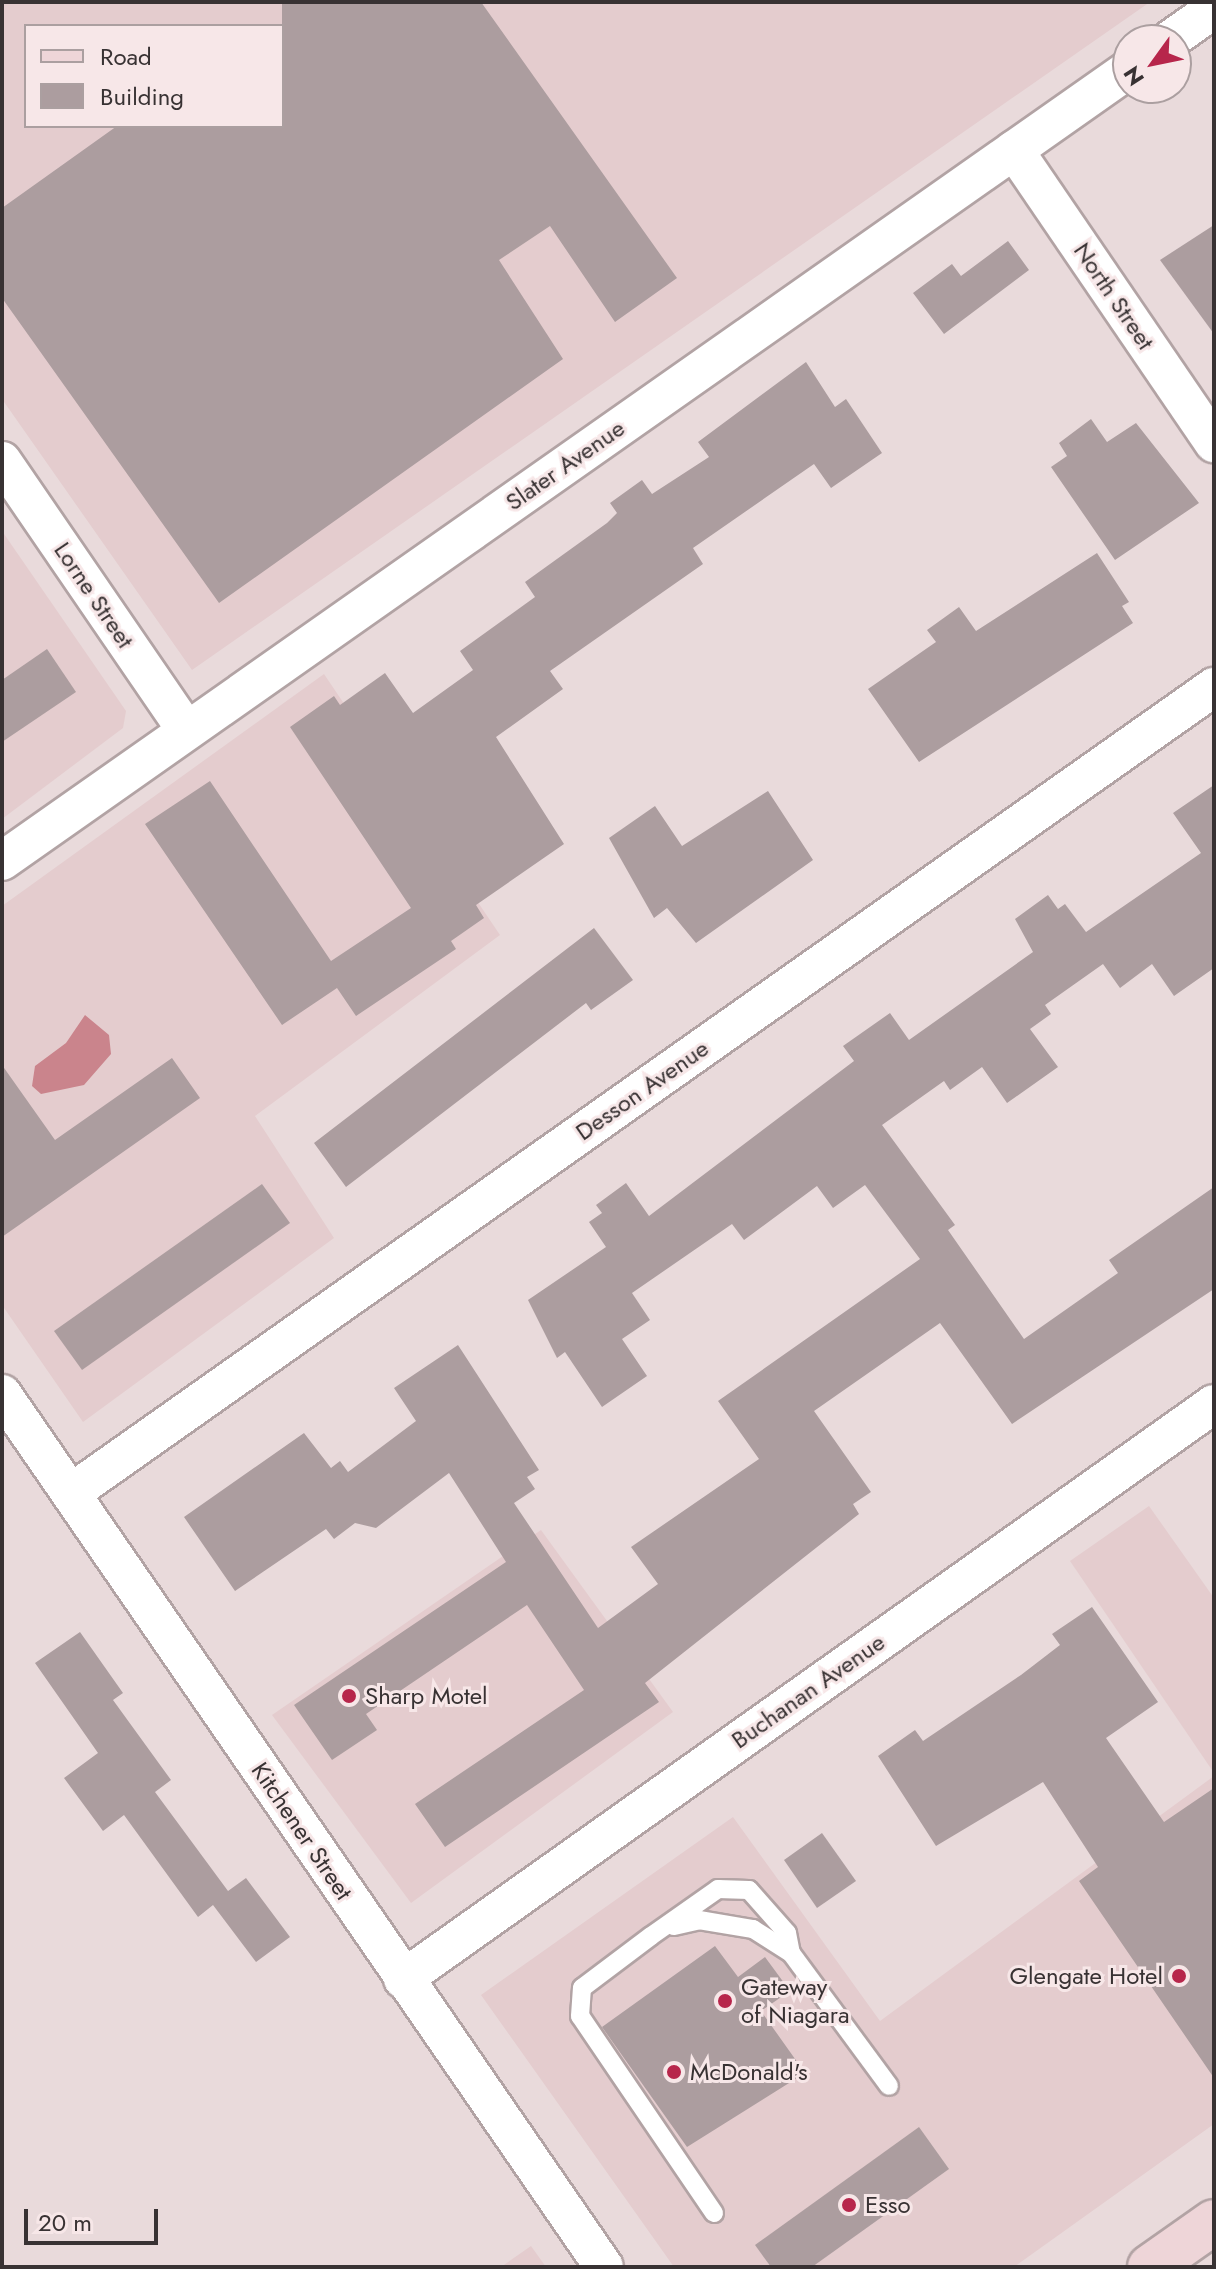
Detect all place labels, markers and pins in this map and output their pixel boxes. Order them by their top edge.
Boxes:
place label: Sharp Motel [365,1682,488,1710]
marker: Sharp Motel [340,1687,358,1705]
place label: Glengate Hotel [1009,1962,1163,1990]
marker: Glengate Hotel [1170,1967,1188,1985]
place label: Gateway of Niagara [741,1973,850,2029]
marker: Gateway of Niagara [716,1992,734,2010]
place label: McDonald's [690,2058,808,2086]
marker: McDonald's [665,2063,683,2081]
place label: Esso [865,2191,911,2219]
marker: Esso [840,2196,858,2214]

